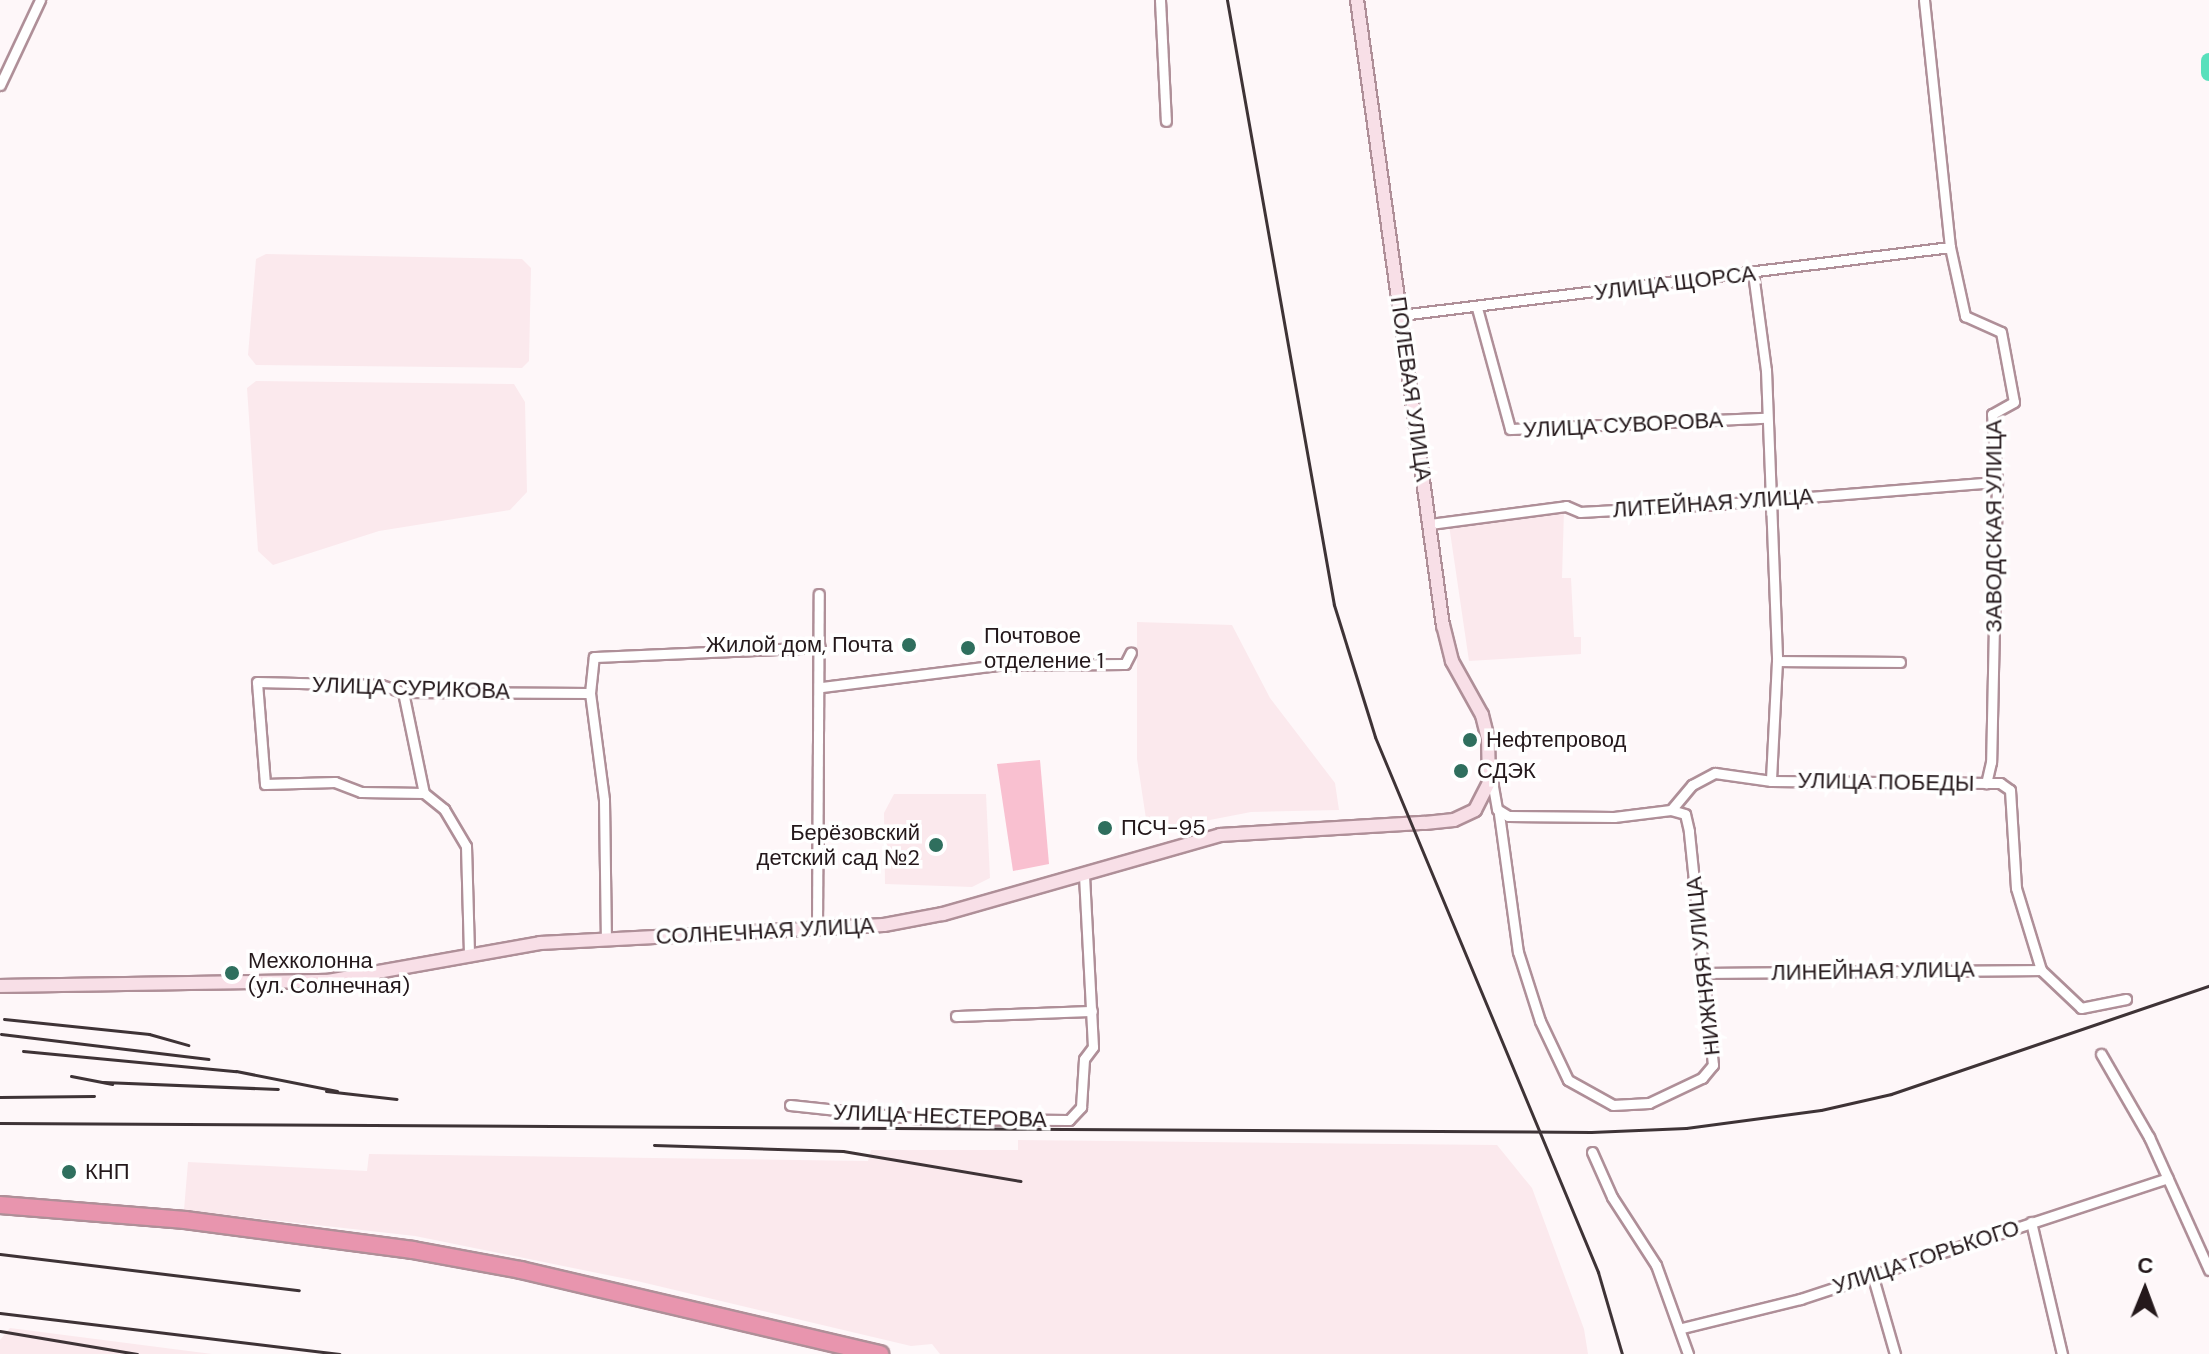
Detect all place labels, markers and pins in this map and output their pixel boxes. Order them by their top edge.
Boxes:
place label: Почтовое отделение 1 [984,622,1104,674]
place label: Жилой дом, Почта [706,632,893,658]
marker: Жилой дом, Почта [900,636,918,654]
marker: Почтовое отделение 1 [959,639,977,657]
place label: Нефтепровод [1486,727,1626,753]
marker: Нефтепровод [1461,731,1479,749]
place label: СДЭК [1477,758,1536,784]
marker: СДЭК [1452,762,1470,780]
place label: ПСЧ-95 [1121,815,1206,841]
place label: Берёзовский детский сад №2 [757,819,920,870]
marker: ПСЧ-95 [1096,819,1114,837]
marker: Берёзовский детский сад №2 [927,836,945,854]
place label: Мехколонна (ул. Солнечная) [248,947,410,998]
marker: Мехколонна (ул. Солнечная) [223,964,241,982]
place label: КНП [85,1159,130,1185]
marker: КНП [60,1163,78,1181]

